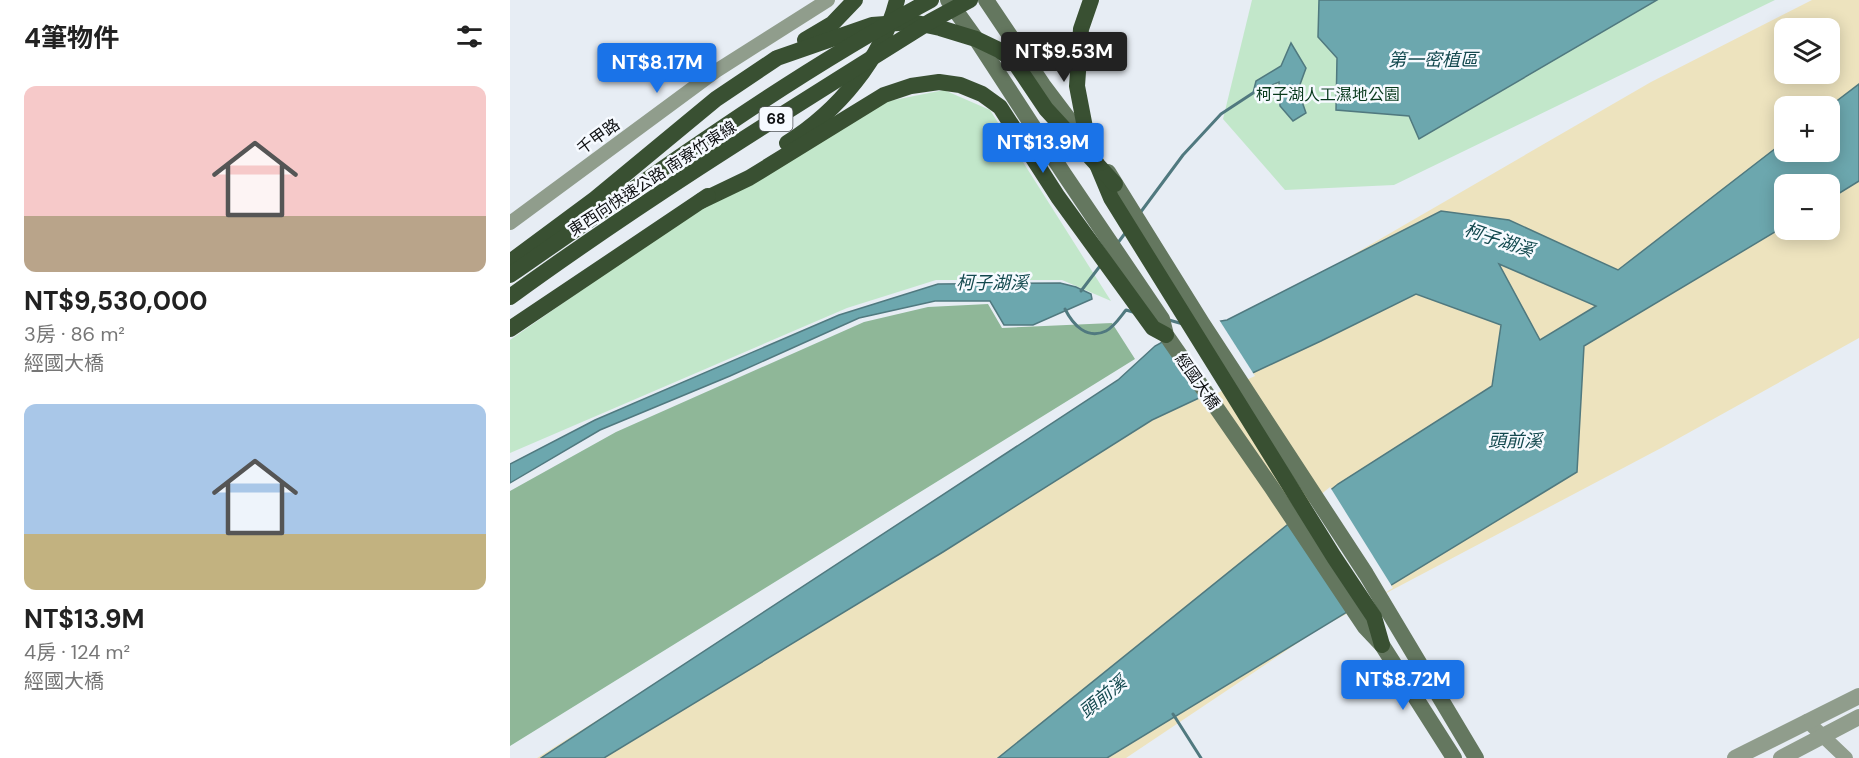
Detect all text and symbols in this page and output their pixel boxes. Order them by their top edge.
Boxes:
map controls [1774,18,1840,240]
button: layers [1774,18,1840,84]
icon: filters [453,20,486,53]
text: 4筆物件 [24,21,119,55]
pin: NT$9.53M [1002,32,1126,83]
text: NT$9.53M [1015,38,1113,64]
pin: NT$8.17M [595,43,719,94]
water label: 第一密植區 [1388,48,1480,72]
text: NT$8.17M [611,49,703,75]
park label: 柯子湖人工濕地公園 [1256,84,1400,105]
button: + [1774,96,1840,162]
road number: 68 [760,107,792,131]
street label: 千甲路 [573,114,624,159]
street label: 東西向快速公路 南寮竹東線 [564,116,740,241]
pin: NT$13.9M [981,123,1105,174]
icon: home [201,125,309,233]
text: NT$13.9M [997,129,1089,155]
button: − [1774,174,1840,240]
water label: 柯子湖溪 [1461,217,1540,263]
water label: 柯子湖溪 [956,271,1031,295]
text: NT$9,530,000 [24,284,208,318]
text: 3房 · 86 m² [24,321,125,347]
street label: 經國大橋 [1171,349,1225,414]
text: 經國大橋 [24,350,104,376]
water label: 頭前溪 [1488,429,1545,453]
icon: home [201,443,309,551]
text: NT$13.9M [24,602,144,636]
text: 4房 · 124 m² [24,639,130,665]
pin: NT$8.72M [1341,660,1465,711]
text: NT$8.72M [1355,666,1451,692]
text: 經國大橋 [24,668,104,694]
water label: 頭前溪 [1074,669,1134,723]

